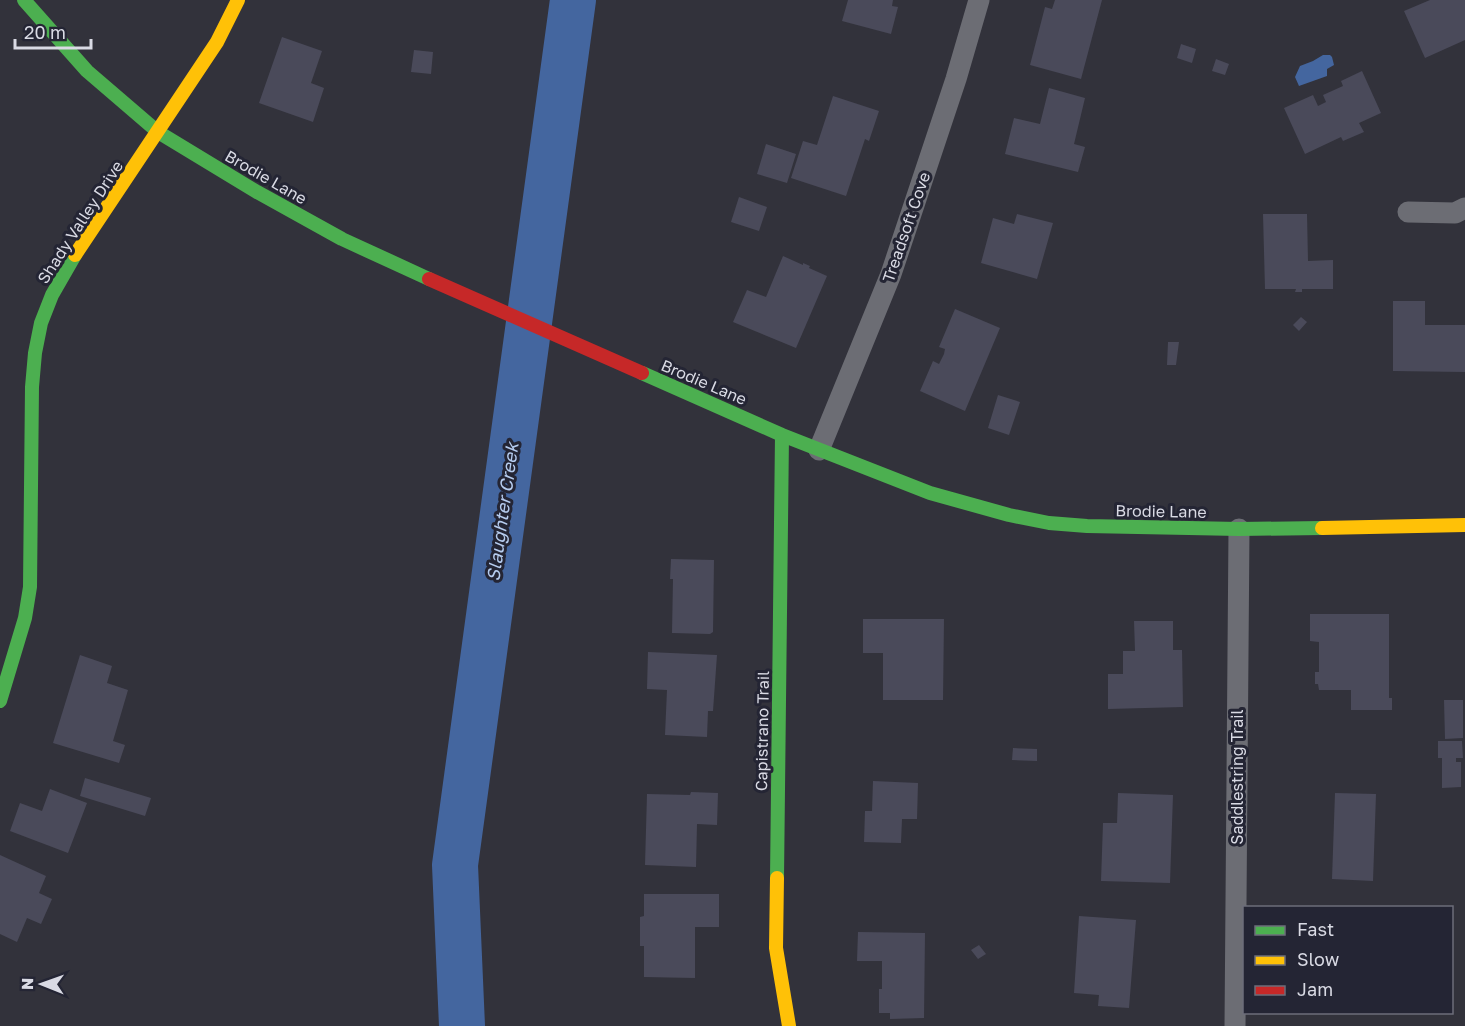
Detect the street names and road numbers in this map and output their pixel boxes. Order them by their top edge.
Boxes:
street label: Brodie Lane [221,146,311,208]
street label: Shady Valley Drive [33,157,127,287]
street label: Treadsoft Cove [878,169,934,285]
street label: Brodie Lane [658,355,750,409]
street label: Brodie Lane [1115,500,1207,522]
street label: Capistrano Trail [751,671,773,791]
street label: Saddlestring Trail [1227,709,1247,845]

